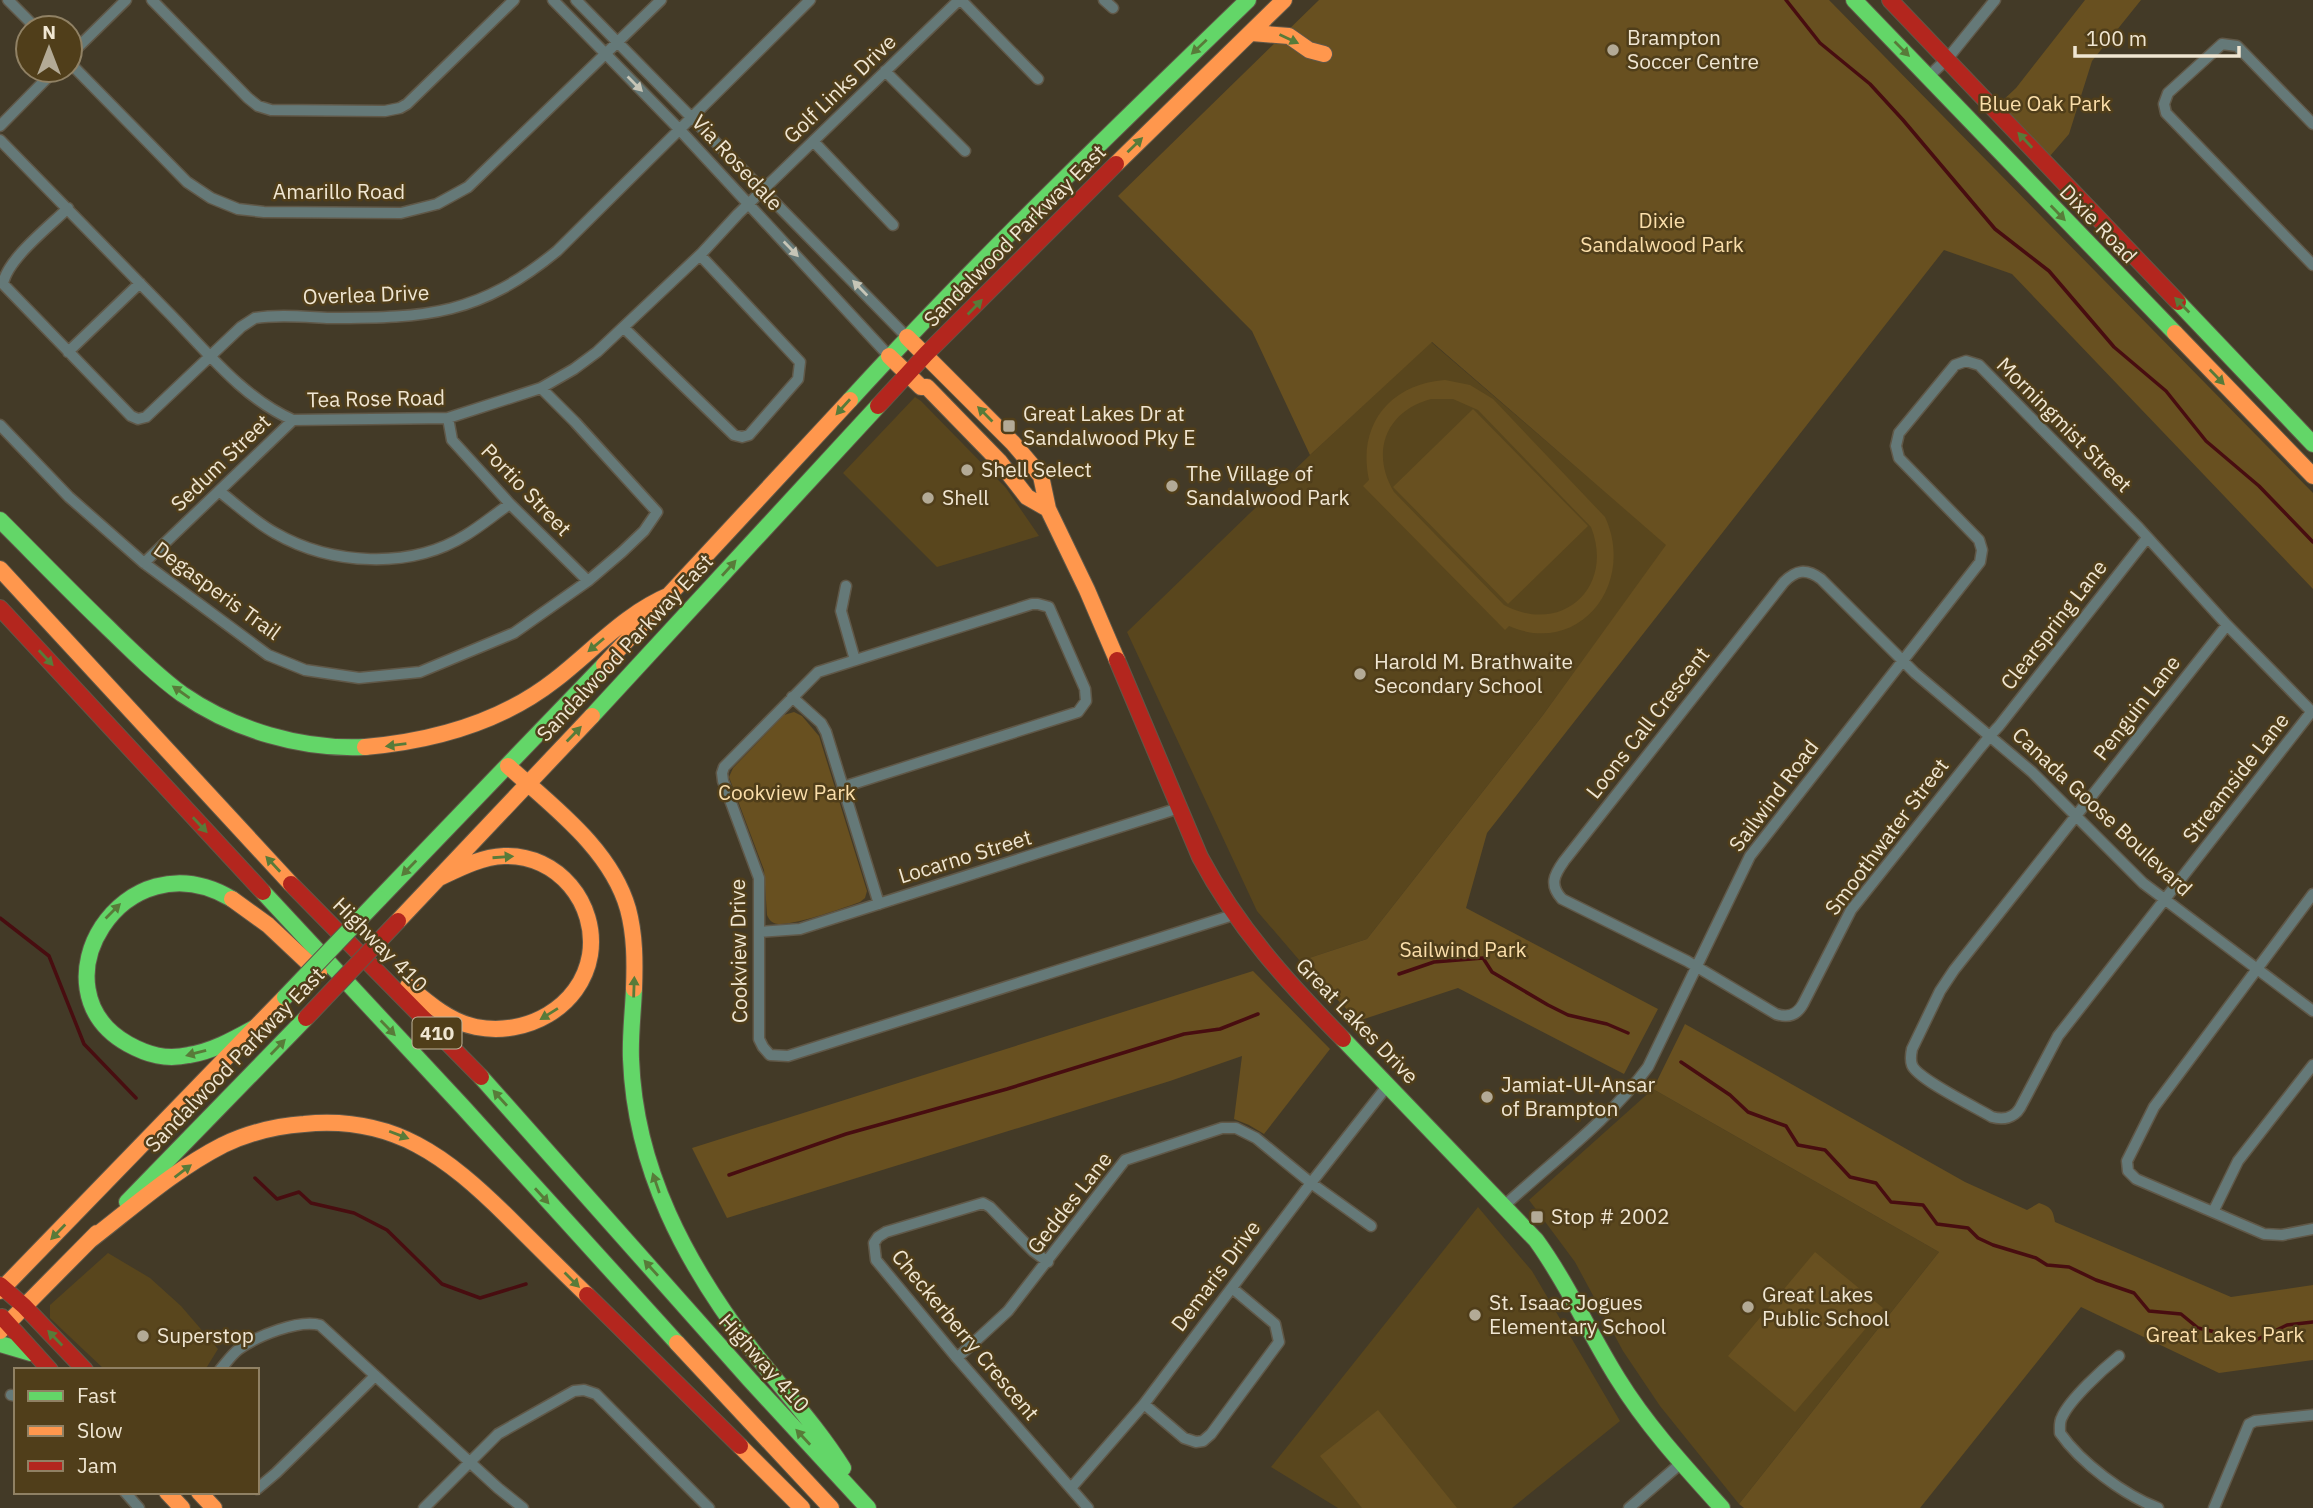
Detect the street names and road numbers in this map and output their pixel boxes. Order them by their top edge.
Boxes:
street label: Golf Links Drive [777,27,902,149]
street label: Via Rosedale [686,108,789,216]
street label: Sandalwood Parkway East [917,138,1111,332]
street label: Amarillo Road [273,177,405,205]
street label: Dixie Road [2054,178,2144,269]
street label: Overlea Drive [302,278,430,310]
street label: Morningmist Street [1991,351,2138,498]
street label: Tea Rose Road [307,383,445,413]
street label: Sedum Street [164,407,276,517]
street label: Portio Street [475,437,578,542]
street label: Degasperis Trail [148,535,287,646]
street label: Sandalwood Parkway East [530,547,719,747]
street label: Clearspring Lane [1994,554,2113,695]
street label: Loons Call Crescent [1579,641,1715,804]
street label: Penguin Lane [2086,649,2186,766]
street label: Streamside Lane [2176,707,2295,848]
street label: Canada Goose Boulevard [2007,720,2199,902]
street label: Sailwind Road [1722,734,1824,857]
street label: Smoothwater Street [1818,752,1954,920]
street label: Locarno Street [895,823,1035,890]
street label: Cookview Drive [723,879,753,1023]
street label: Highway 410 [327,891,434,998]
street label: Great Lakes Drive [1290,951,1425,1089]
street label: Sandalwood Parkway East [138,961,330,1158]
road number: 410 [412,1018,462,1049]
street label: Geddes Lane [1021,1146,1118,1259]
street label: Demaris Drive [1164,1214,1266,1337]
street label: Checkerberry Crescent [886,1243,1046,1426]
street label: Highway 410 [713,1307,816,1418]

